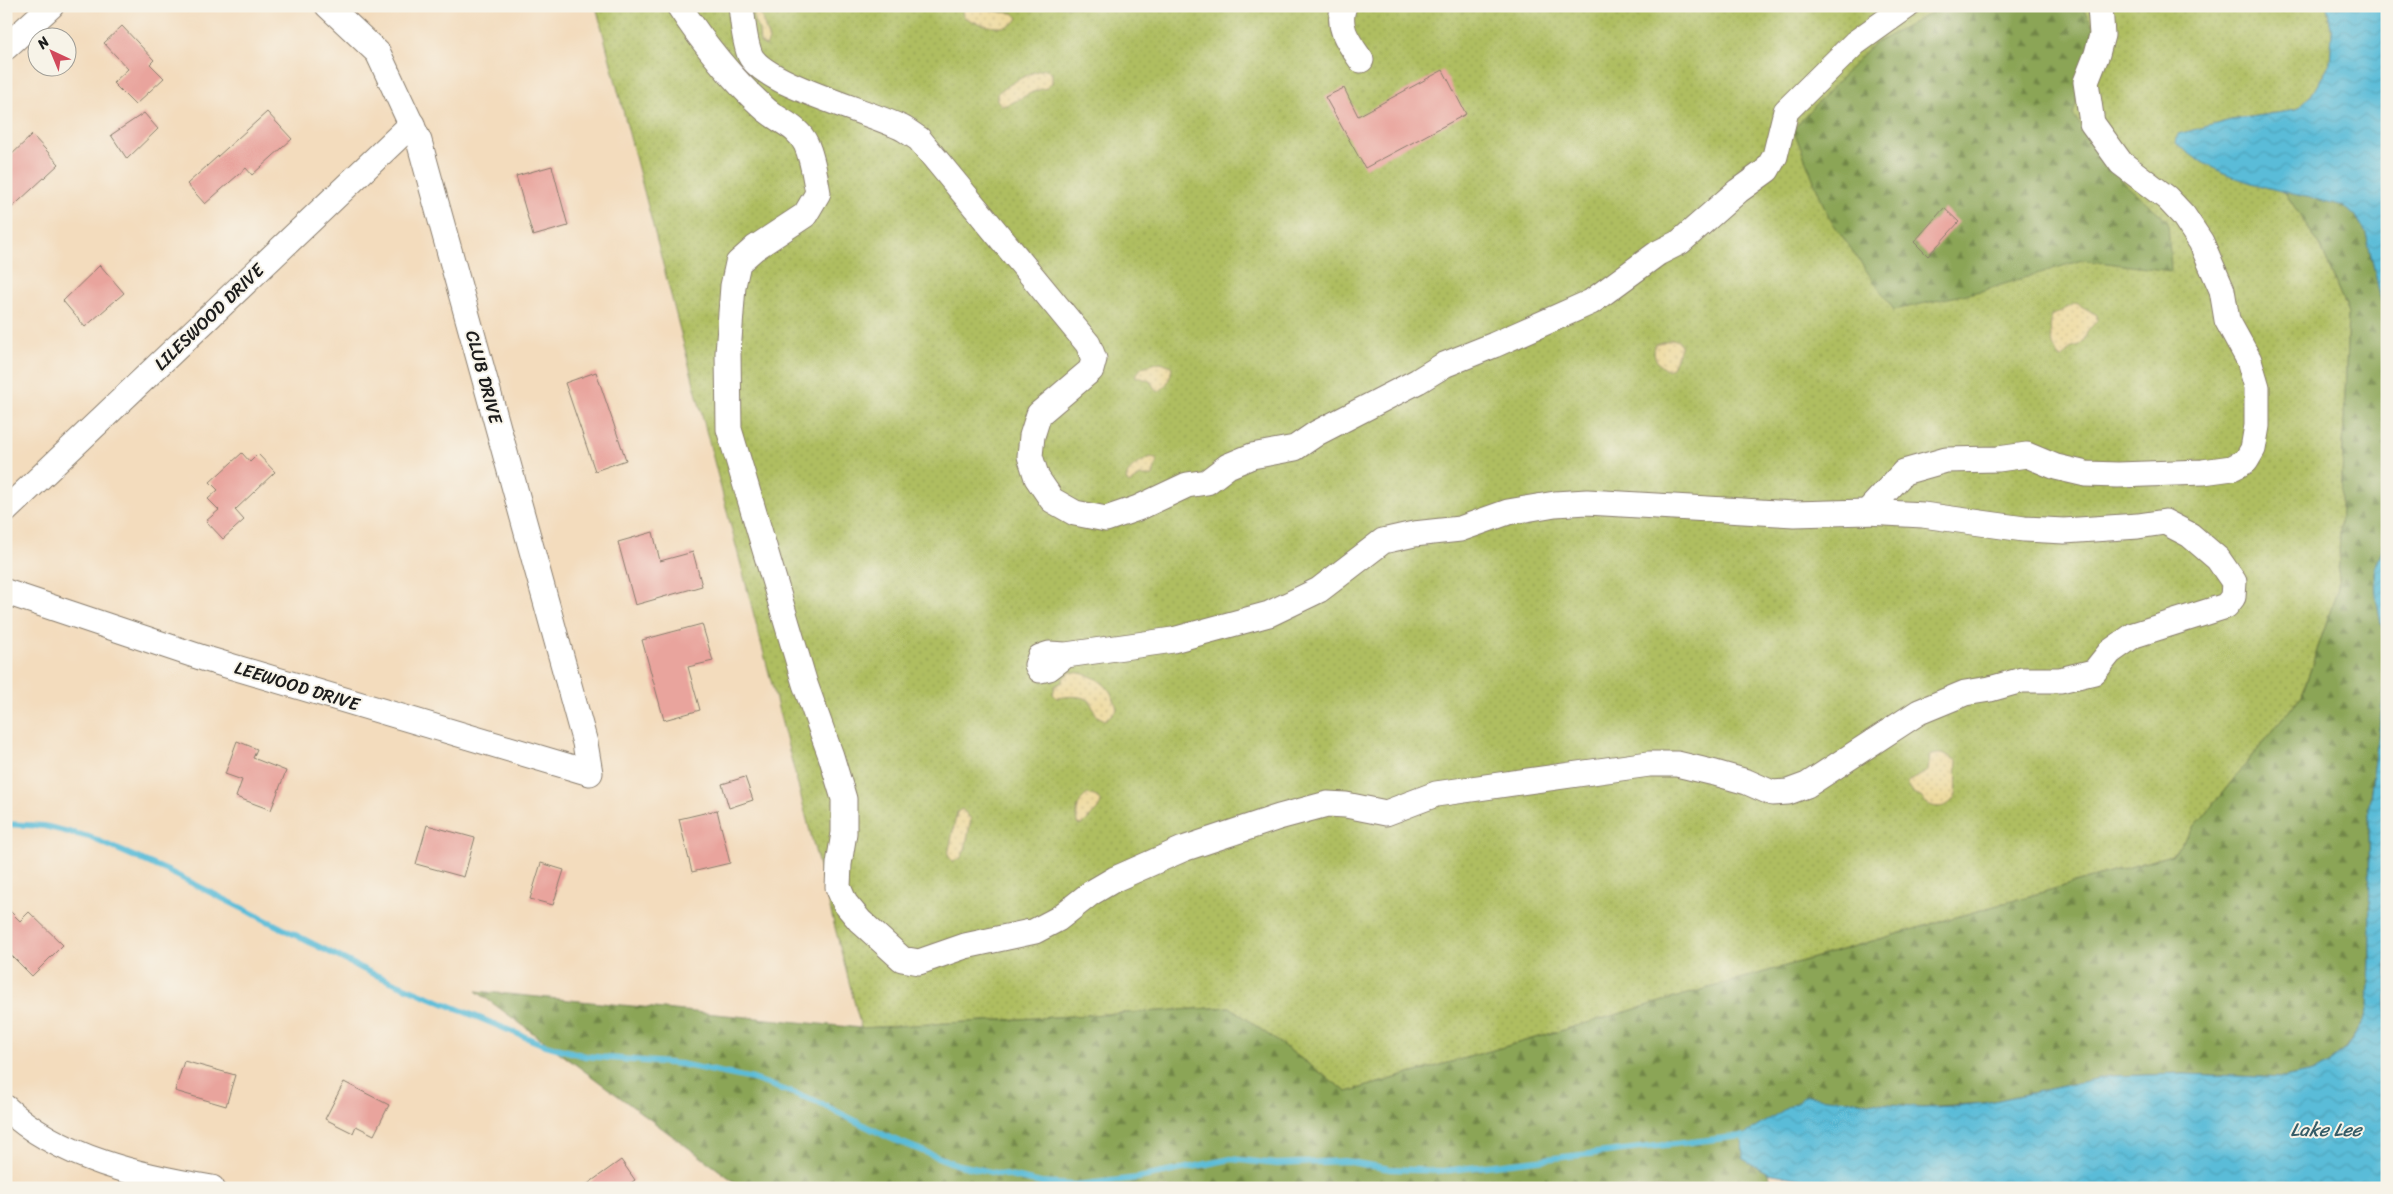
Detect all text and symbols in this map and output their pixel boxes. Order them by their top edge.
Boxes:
north arrow [28,28,78,78]
text: N [30,30,56,56]
street label: LILESWOOD DRIVE [146,255,273,379]
street label: CLUB DRIVE [456,327,512,428]
street label: LEEWOOD DRIVE [231,652,364,720]
water label: Lake Lee [2291,1113,2364,1146]

